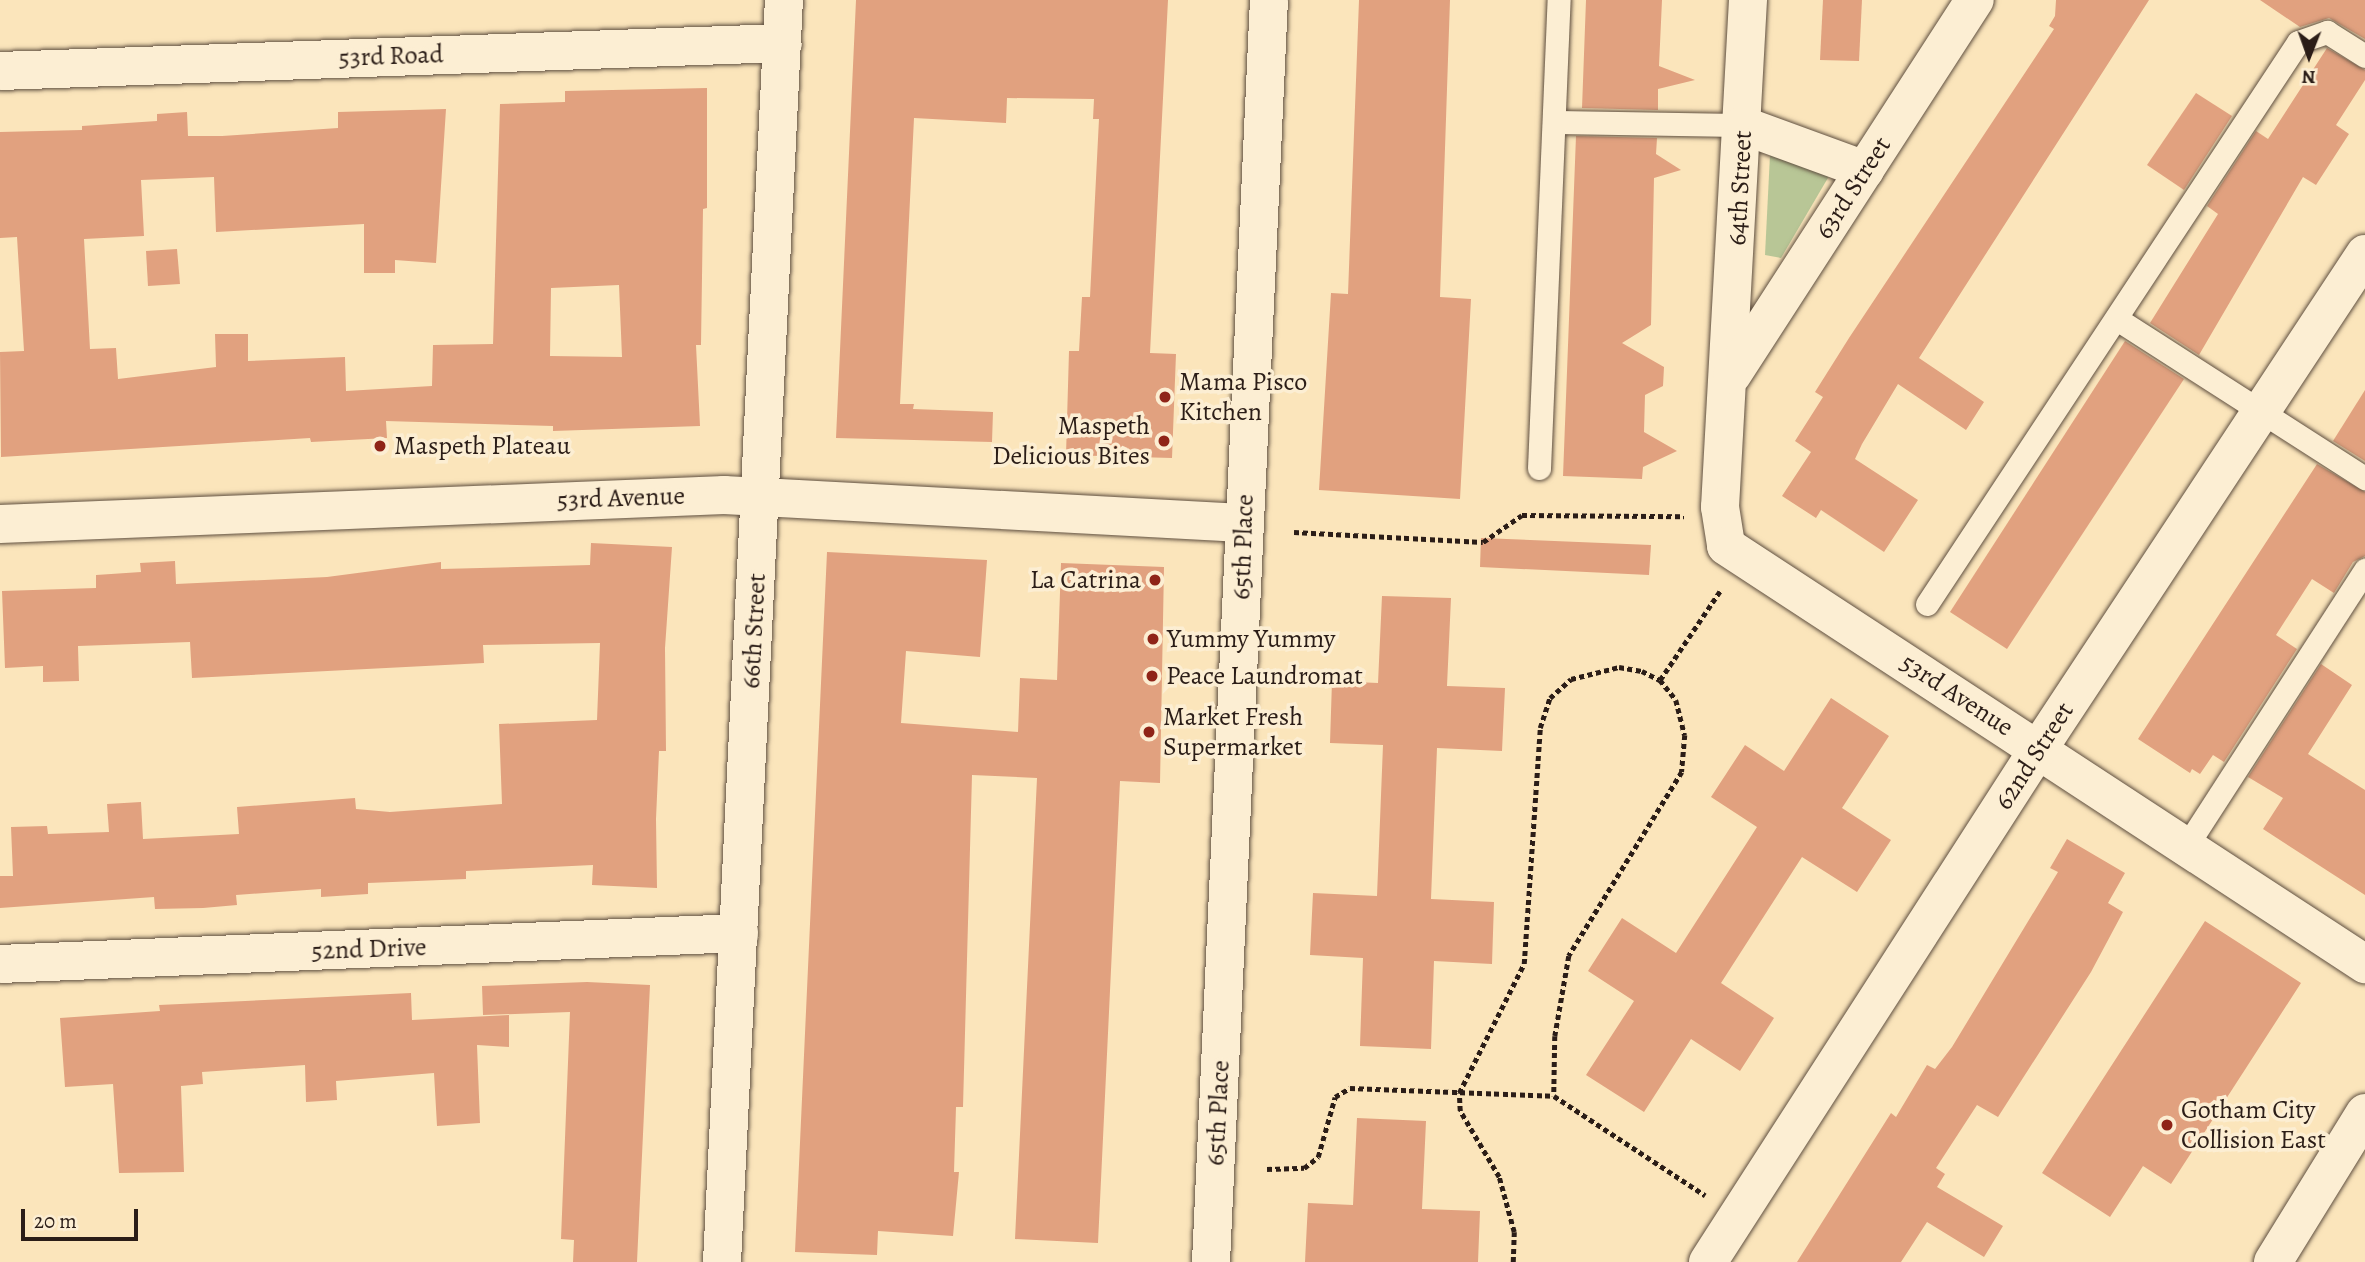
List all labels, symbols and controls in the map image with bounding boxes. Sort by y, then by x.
north arrow [2274,21,2344,91]
street label: 53rd Road [338,39,444,73]
text: N [2301,64,2316,90]
street label: 64th Street [1721,130,1759,246]
street label: 63rd Street [1808,131,1898,245]
place label: Mama Pisco Kitchen [1179,366,1307,428]
marker: Mama Pisco Kitchen [1157,389,1173,405]
place label: Maspeth Delicious Bites [992,410,1150,472]
place label: Maspeth Plateau [394,430,571,462]
marker: Maspeth Delicious Bites [1156,433,1172,449]
marker: Maspeth Plateau [372,438,388,454]
street label: 53rd Avenue [556,480,686,516]
street label: 65th Place [1226,494,1260,600]
place label: La Catrina [1030,564,1141,596]
street label: 66th Street [735,572,773,690]
marker: La Catrina [1147,572,1163,588]
place label: Yummy Yummy [1167,623,1335,655]
marker: Yummy Yummy [1145,631,1161,647]
street label: 53rd Avenue [1895,647,2019,743]
place label: Peace Laundromat [1166,660,1363,692]
marker: Peace Laundromat [1144,668,1160,684]
street label: 62nd Street [1988,696,2080,816]
place label: Market Fresh Supermarket [1163,701,1303,762]
marker: Market Fresh Supermarket [1141,724,1157,740]
street label: 52nd Drive [311,931,427,967]
street label: 65th Place [1200,1059,1236,1167]
place label: Gotham City Collision East [2181,1094,2326,1156]
marker: Gotham City Collision East [2159,1117,2175,1133]
scale bar [24,1196,142,1240]
text: 20 m [34,1207,77,1235]

